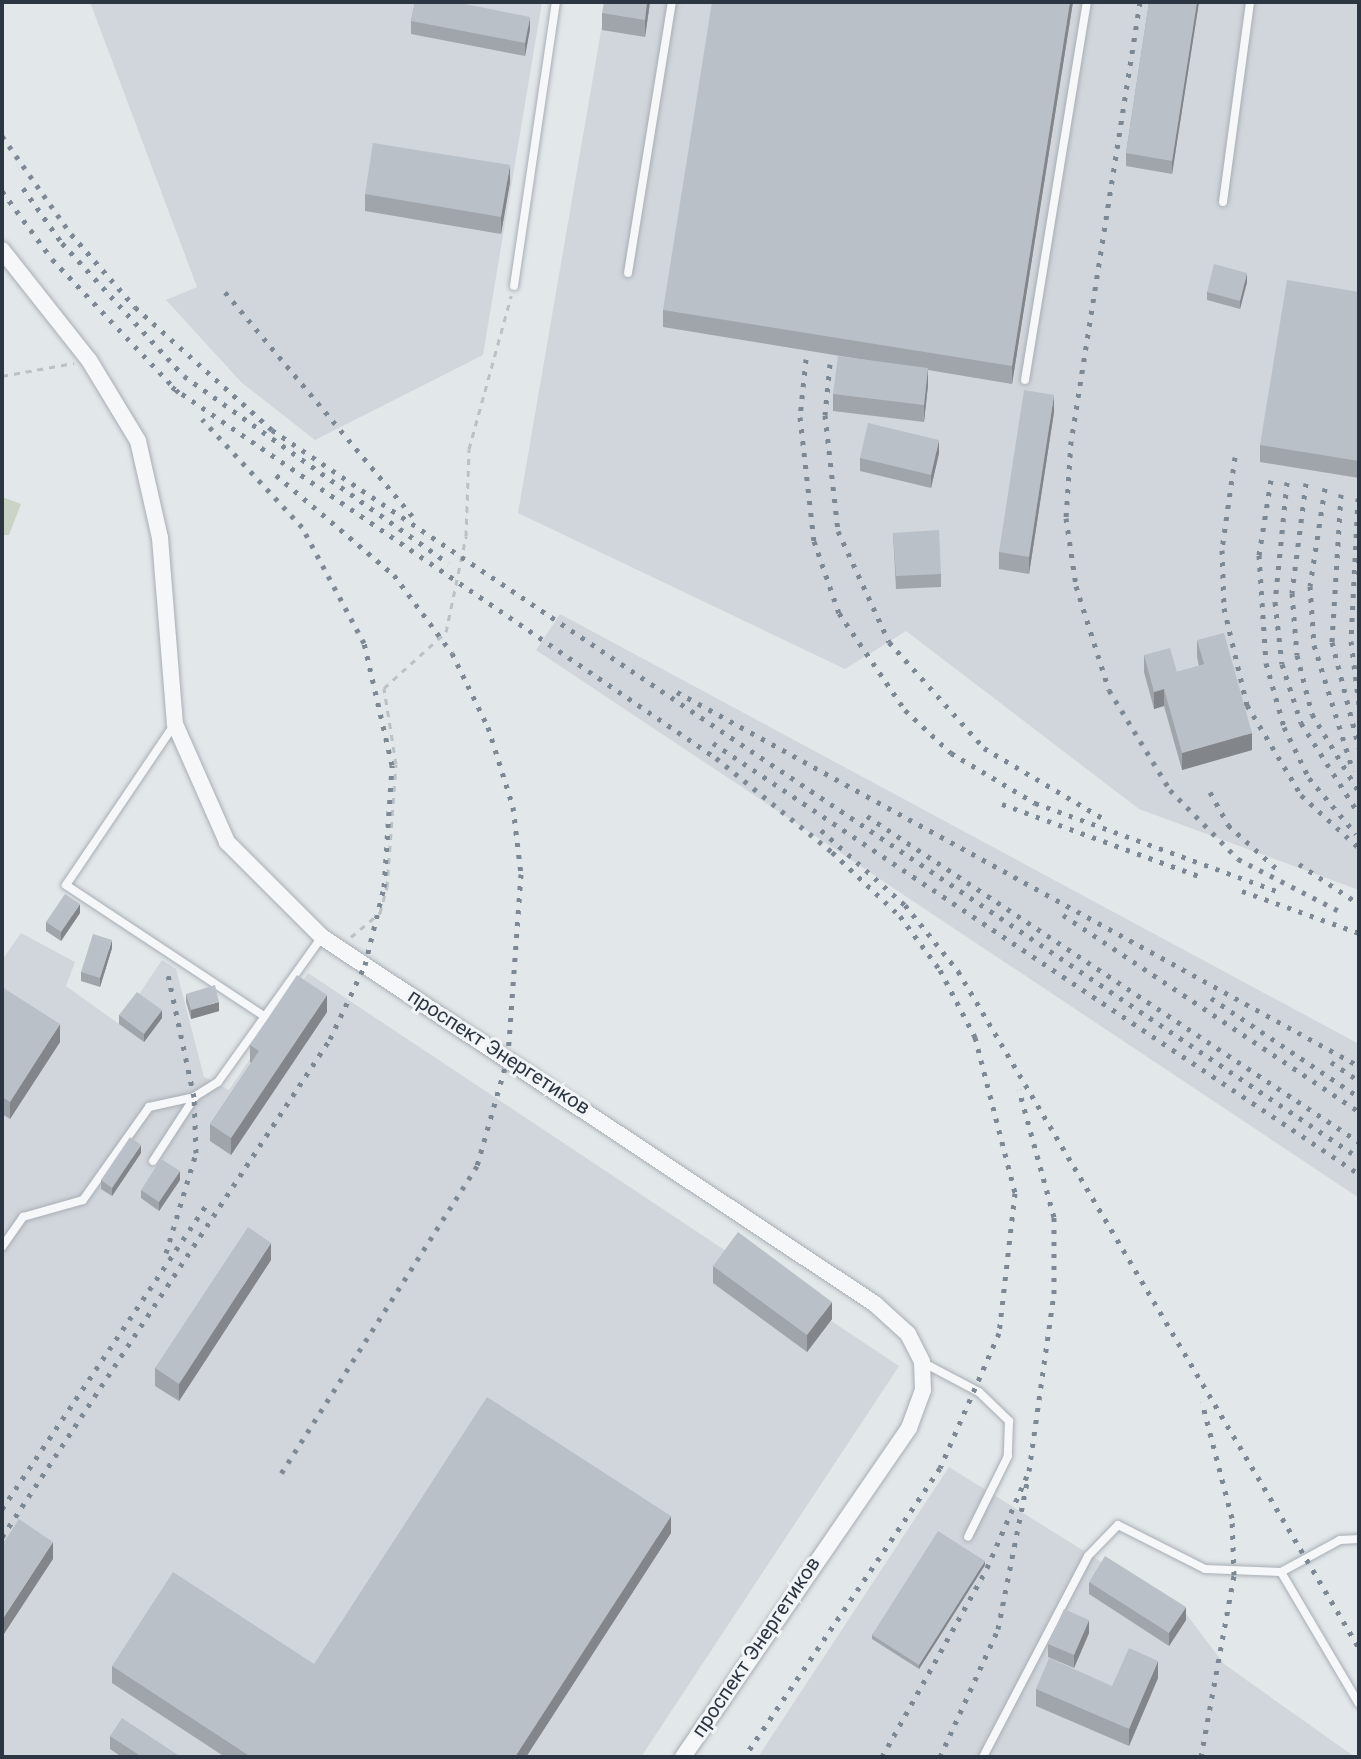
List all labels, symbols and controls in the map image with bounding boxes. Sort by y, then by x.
street label: проспект Энергетиков [403,984,595,1120]
street label: проспект Энергетиков [687,1552,825,1742]

